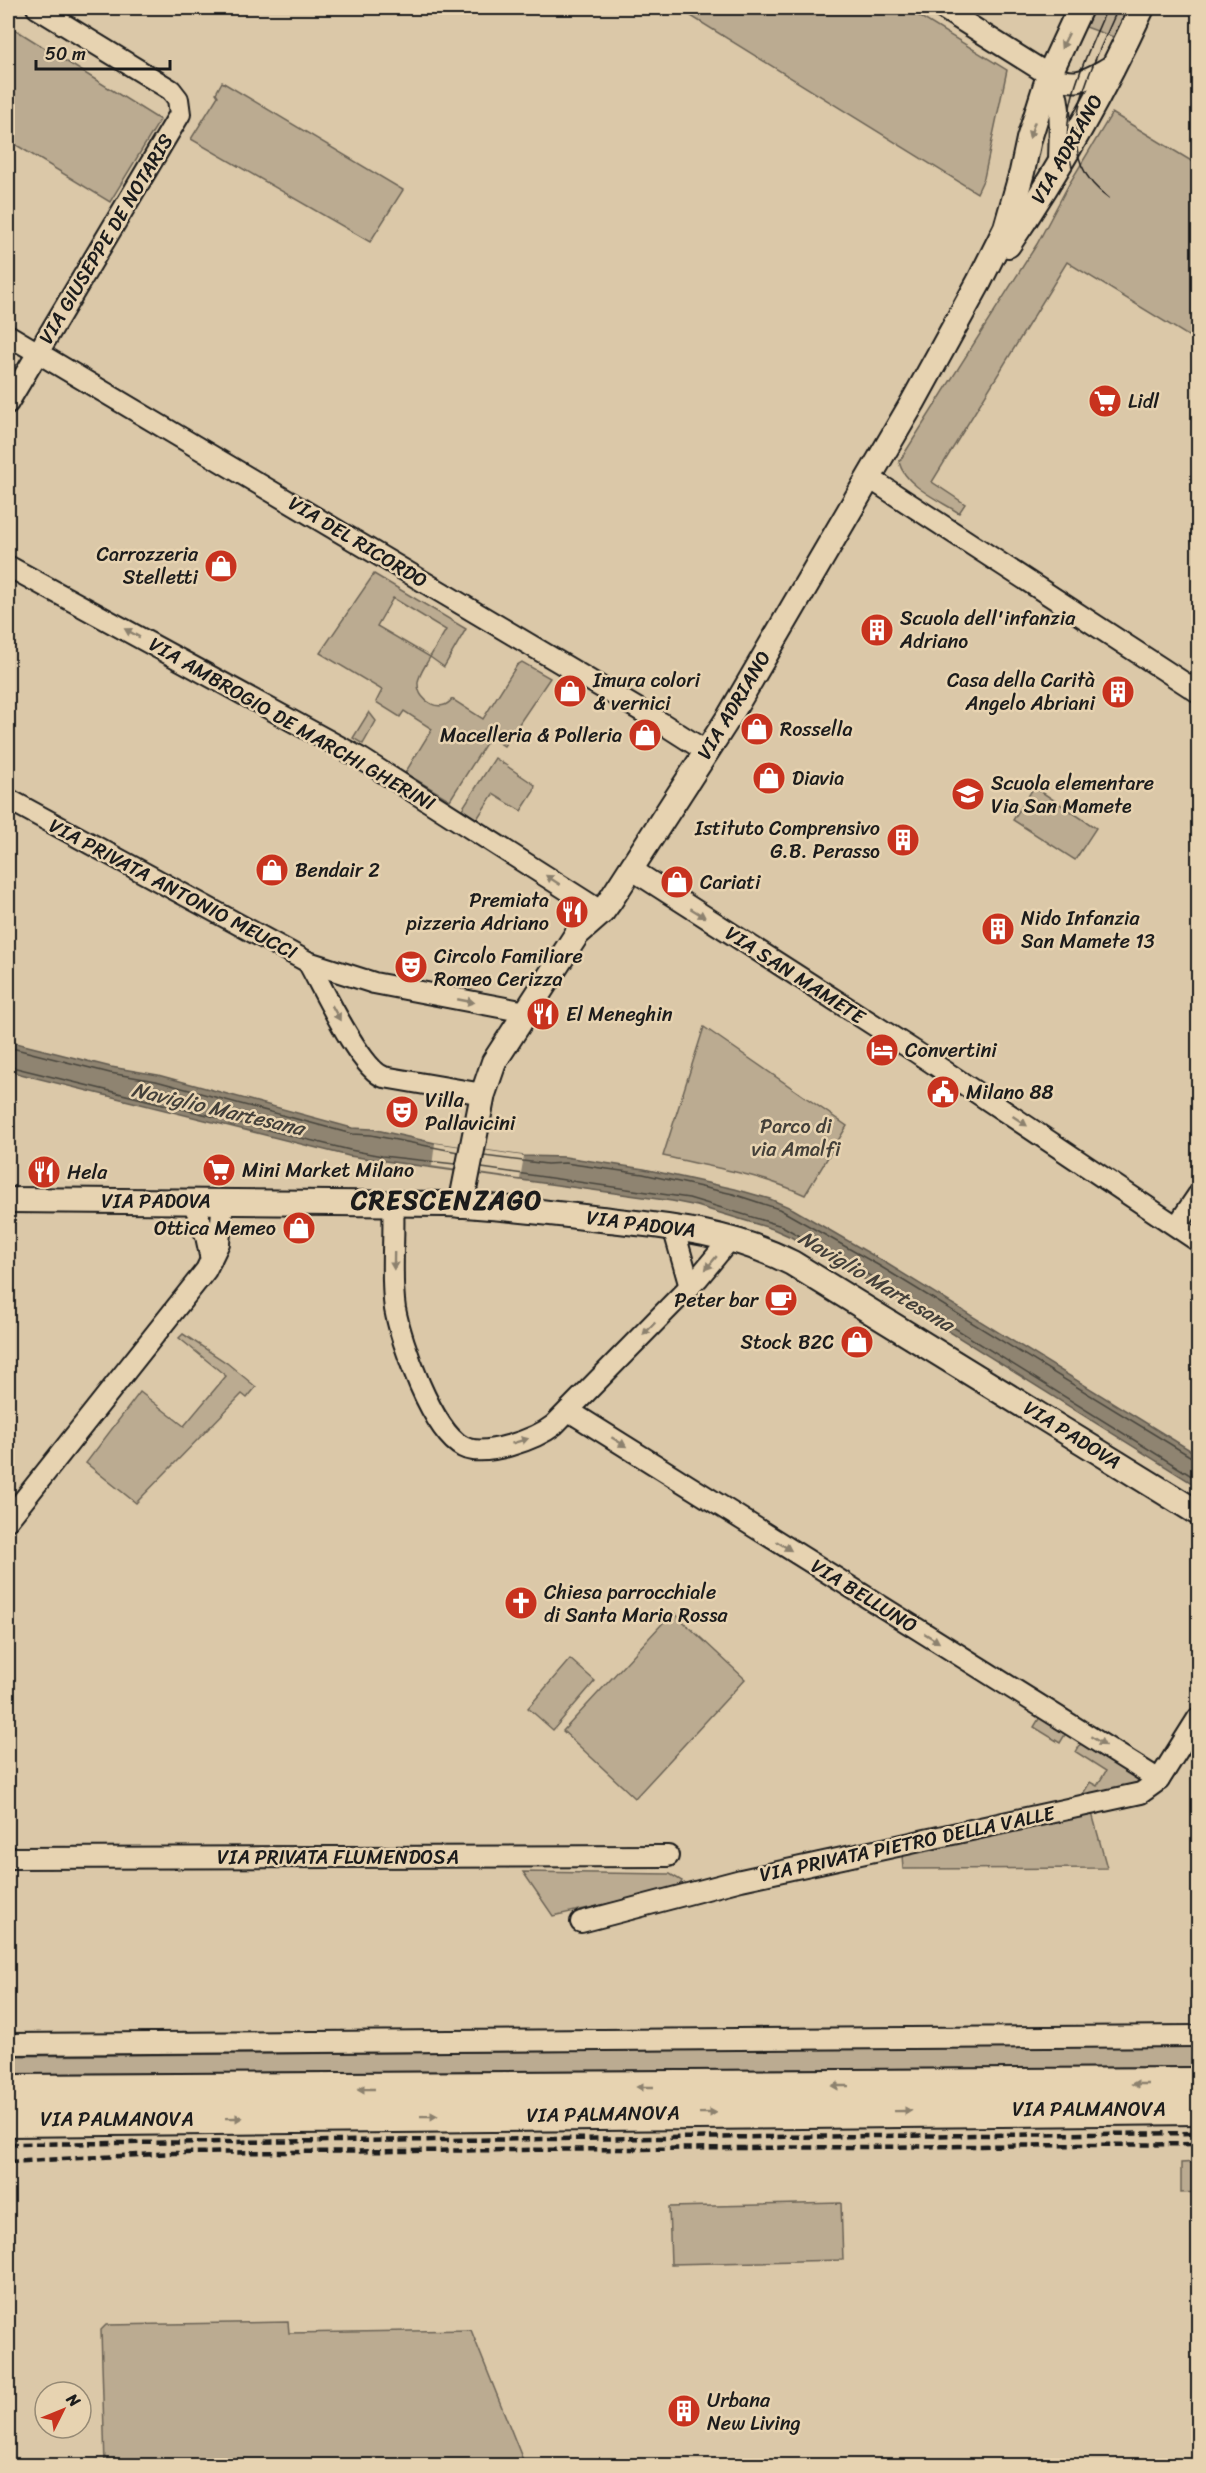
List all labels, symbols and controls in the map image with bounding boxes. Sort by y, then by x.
scale bar [36,33,170,71]
one-way arrow [1061,33,1070,50]
text: 50 m [45,38,86,70]
street label: VIA ADRIANO [1021,87,1113,211]
one-way arrow [1026,121,1036,139]
street label: VIA GIUSEPPE DE NOTARIS [29,127,183,351]
supermarket icon: Lidl [1087,383,1123,419]
place label: Lidl [1128,384,1160,419]
street label: VIA DEL RICORDO [281,486,435,598]
place label: Carrozzeria Stelletti [97,537,199,595]
shop icon: Carrozzeria Stelletti [203,548,239,584]
place label: Scuola dell'infanzia Adriano [899,601,1076,659]
building icon: Scuola dell'infanzia Adriano [859,612,895,648]
street label: VIA AMBROGIO DE MARCHI GHERINI [142,627,442,821]
one-way arrow [123,628,140,638]
street label: VIA ADRIANO [687,643,781,767]
place label: Imura colori & vernici [592,663,701,721]
place label: Casa della Carità Angelo Abriani [947,663,1096,721]
shop icon: Imura colori & vernici [552,673,588,709]
building icon: Casa della Carità Angelo Abriani [1100,674,1136,710]
shop icon: Rossella [739,711,775,747]
place label: Rossella [780,712,852,747]
shop icon: Macelleria & Polleria [627,717,663,753]
place label: Macelleria & Polleria [440,718,622,753]
shop icon: Diavia [751,760,787,796]
place label: Diavia [792,761,844,796]
place label: Scuola elementare Via San Mamete [991,766,1154,824]
school or university icon: Scuola elementare Via San Mamete [950,776,986,812]
street label: VIA PRIVATA ANTONIO MEUCCI [42,808,304,970]
place label: Istituto Comprensivo G.B. Perasso [694,811,880,869]
building icon: Istituto Comprensivo G.B. Perasso [885,822,921,858]
shop icon: Bendair 2 [254,852,290,888]
place label: Bendair 2 [295,853,380,888]
shop icon: Cariati [659,864,695,900]
place label: Cariati [700,865,762,900]
one-way arrow [545,875,561,886]
place label: Premiata pizzeria Adriano [405,883,549,941]
restaurant icon: Premiata pizzeria Adriano [554,894,590,930]
place label: Nido Infanzia San Mamete 13 [1021,901,1155,959]
one-way arrow [690,907,706,918]
building icon: Nido Infanzia San Mamete 13 [980,911,1016,947]
street label: VIA SAN MAMETE [718,916,874,1035]
place label: Circolo Familiare Romeo Cerizza [434,939,583,997]
theatre icon: Circolo Familiare Romeo Cerizza [393,949,429,985]
restaurant icon: El Meneghin [525,996,561,1032]
one-way arrow [457,997,476,1006]
place label: El Meneghin [566,997,673,1032]
one-way arrow [331,1004,341,1021]
hotel icon: Convertini [864,1032,900,1068]
place label: Convertini [905,1033,998,1068]
water label: Naviglio Martesana [128,1071,310,1148]
public building icon: Milano 88 [925,1074,961,1110]
place label: Milano 88 [966,1075,1054,1110]
place label: Villa Pallavicini [425,1083,517,1141]
theatre icon: Villa Pallavicini [384,1094,420,1130]
park label: Parco di via Amalfi [751,1109,842,1167]
one-way arrow [1012,1115,1028,1127]
supermarket icon: Mini Market Milano [201,1152,237,1188]
place label: Mini Market Milano [242,1153,414,1188]
restaurant icon: Hela [26,1154,62,1190]
place label: Hela [67,1155,108,1190]
district label: CRESCENZAGO [350,1177,543,1223]
street label: VIA PADOVA [101,1184,211,1219]
street label: VIA PADOVA [585,1200,697,1248]
shop icon: Ottica Memeo [281,1210,317,1246]
place label: Ottica Memeo [154,1211,276,1246]
water label: Naviglio Martesana [791,1219,963,1344]
one-way arrow [389,1252,399,1271]
one-way arrow [705,1255,718,1271]
cafe icon: Peter bar [763,1282,799,1318]
place label: Peter bar [674,1283,760,1318]
one-way arrow [643,1321,656,1336]
shop icon: Stock B2C [839,1324,875,1360]
place label: Stock B2C [740,1325,834,1360]
street label: VIA PADOVA [1016,1391,1128,1479]
one-way arrow [511,1436,529,1445]
one-way arrow [611,1437,627,1448]
one-way arrow [776,1540,792,1551]
street label: VIA BELLUNO [804,1549,924,1643]
place label: Chiesa parrocchiale di Santa Maria Rossa [544,1575,729,1633]
church icon: Chiesa parrocchiale di Santa Maria Rossa [503,1585,539,1621]
one-way arrow [924,1633,940,1644]
one-way arrow [1090,1736,1106,1747]
street label: VIA PRIVATA PIETRO DELLA VALLE [756,1795,1060,1892]
street label: VIA PRIVATA FLUMENDOSA [217,1840,459,1875]
one-way arrow [1131,2079,1150,2089]
one-way arrow [831,2081,850,2091]
one-way arrow [636,2083,655,2092]
one-way arrow [357,2084,376,2094]
street label: VIA PALMANOVA [1012,2092,1166,2127]
street label: VIA PALMANOVA [526,2095,680,2133]
street label: VIA PALMANOVA [40,2102,194,2137]
one-way arrow [893,2106,912,2115]
one-way arrow [698,2108,717,2118]
one-way arrow [419,2111,438,2121]
one-way arrow [224,2114,243,2123]
north arrow [33,2380,93,2440]
place label: Urbana New Living [707,2383,801,2441]
text: N [59,2385,89,2415]
building icon: Urbana New Living [666,2393,702,2429]

